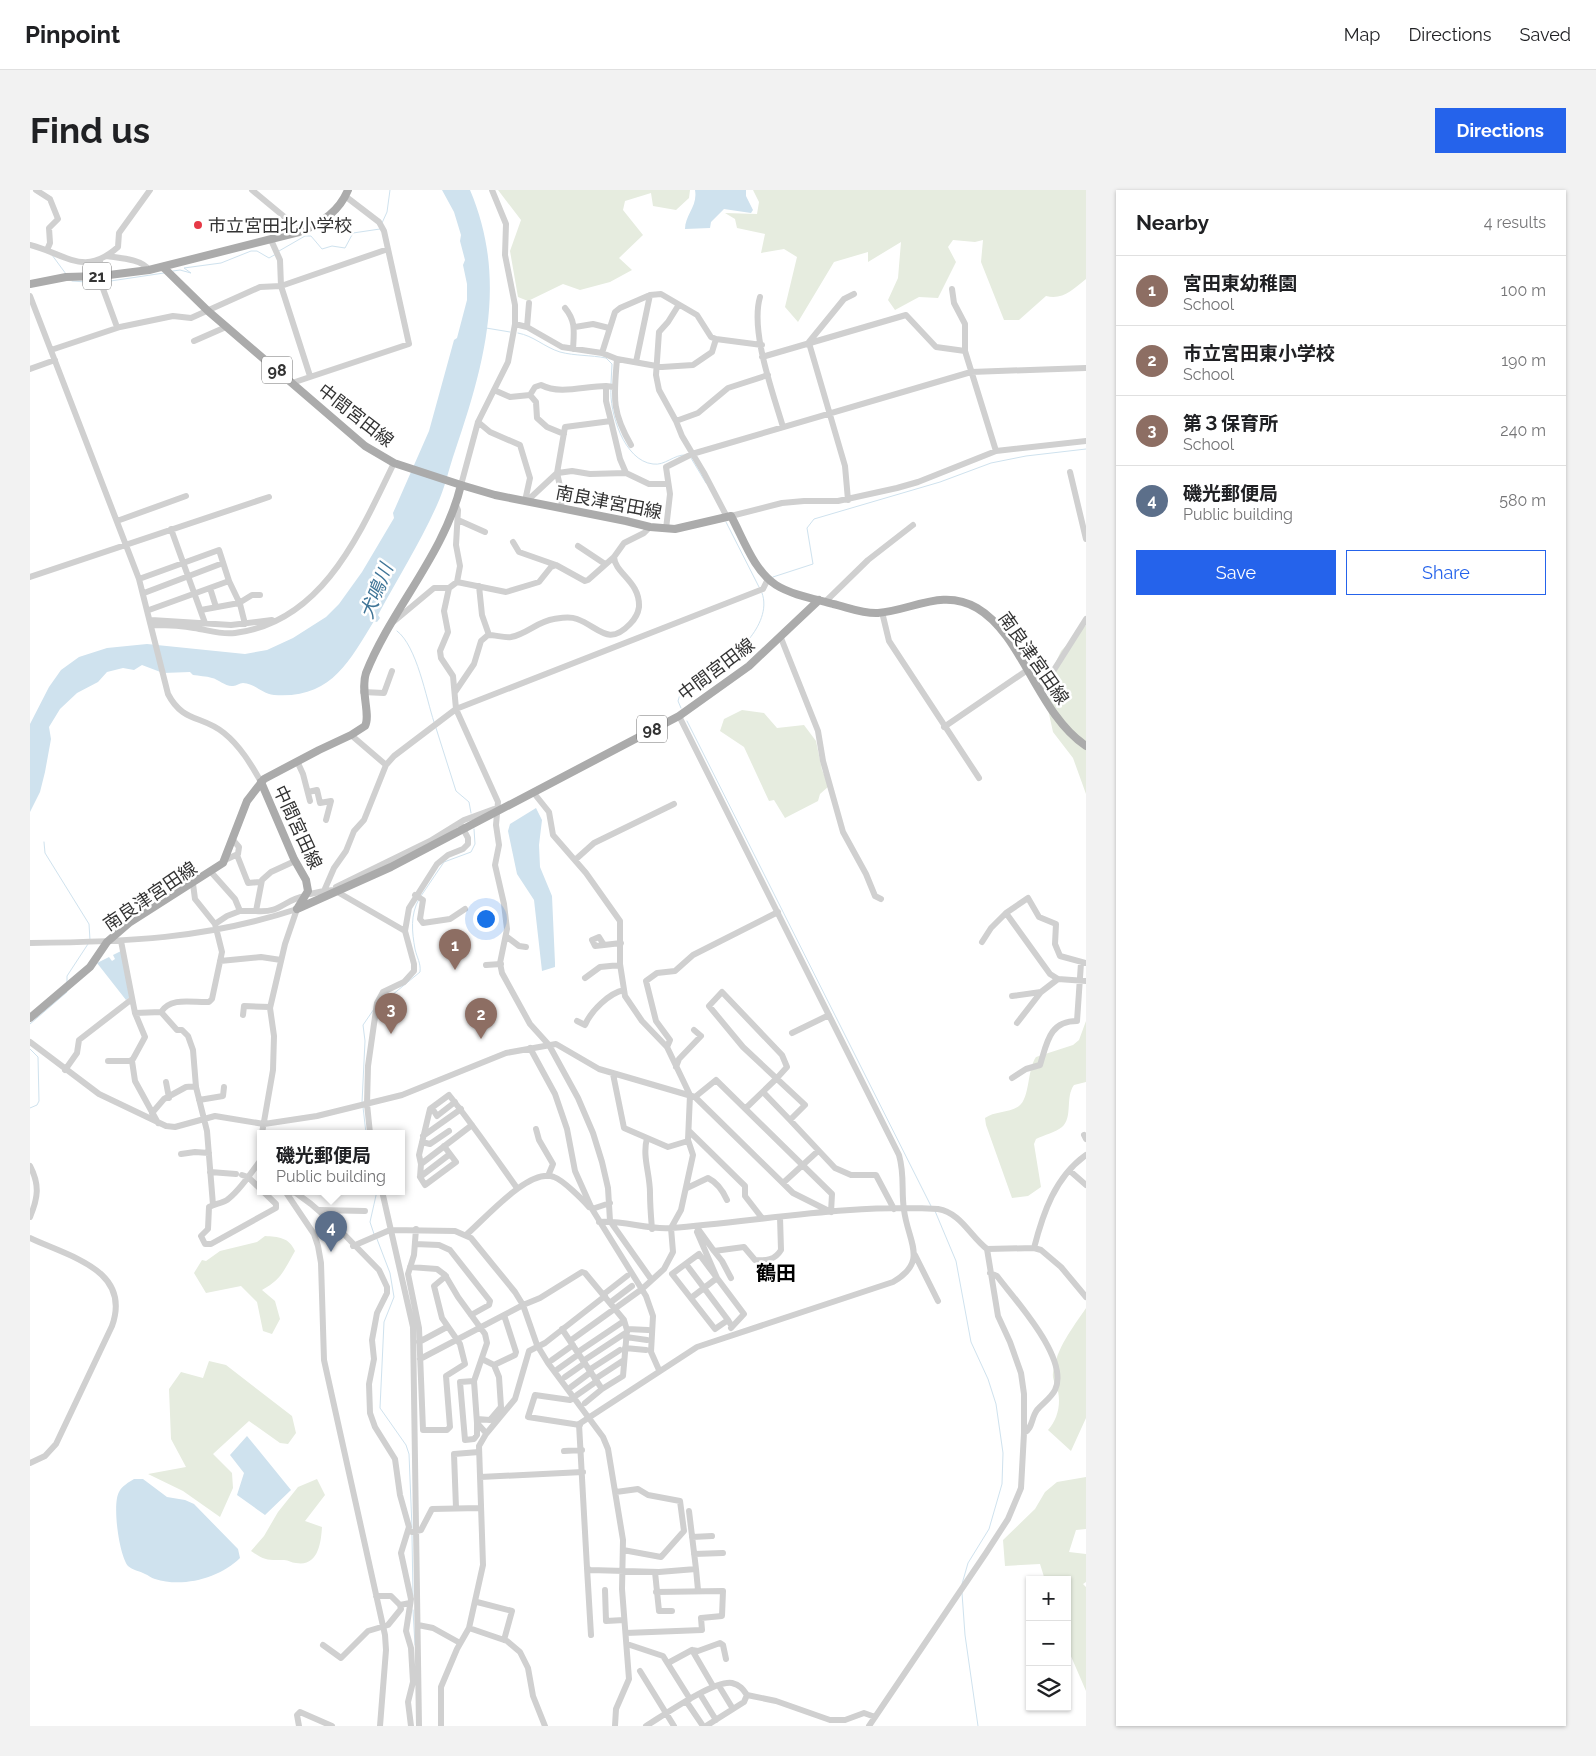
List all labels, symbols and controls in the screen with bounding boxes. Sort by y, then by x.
text: Pinpoint [25,20,120,49]
text: Map [1344,24,1380,45]
text: Directions [1408,24,1492,45]
text: Saved [1520,24,1571,45]
button: Directions [1435,108,1566,153]
text: Find us [30,110,150,151]
text: Nearby [1136,210,1209,235]
text: 4 results [1484,213,1546,232]
place label: 市立宮田北小学校 [208,215,352,236]
marker: 市立宮田北小学校 [192,219,204,231]
road number: 21 [83,262,111,290]
text: 宮田東幼稚園 [1183,272,1297,294]
text: 1 [1148,281,1156,300]
text: 100 m [1501,281,1546,300]
text: School [1183,295,1234,314]
text: 市立宮田東小学校 [1183,342,1335,364]
text: 2 [1147,351,1157,370]
text: 190 m [1501,351,1546,370]
road number: 98 [262,356,292,384]
text: School [1183,365,1234,384]
street label: 中間宮田線 [314,379,398,451]
text: 第３保育所 [1183,412,1278,434]
text: 3 [1148,421,1156,440]
text: 240 m [1500,421,1546,440]
text: School [1183,435,1234,454]
street label: 南良津宮田線 [554,481,664,523]
text: 磯光郵便局 [1183,482,1278,504]
text: 4 [1147,491,1157,510]
text: 580 m [1499,491,1546,510]
text: Public building [1183,505,1293,524]
button: Save [1136,550,1336,595]
button: Share [1346,550,1546,595]
water label: 犬鳴川 [355,559,398,622]
street label: 南良津宮田線 [994,608,1074,708]
street label: 中間宮田線 [674,634,758,704]
road number: 98 [637,716,667,742]
street label: 中間宮田線 [269,782,327,872]
street label: 南良津宮田線 [99,857,201,935]
your location [473,906,499,932]
pin: 1 [439,929,471,970]
pin: 3 [375,993,407,1034]
pin: 2 [465,998,497,1039]
popup [257,1130,405,1195]
text: 磯光郵便局 [276,1144,371,1166]
text: Public building [276,1167,386,1186]
pin: 4 [315,1211,347,1252]
district label: 鶴田 [756,1261,796,1285]
map controls [1026,1576,1071,1711]
button: + [1026,1576,1071,1621]
button: − [1026,1621,1071,1666]
button: layers [1026,1666,1071,1711]

